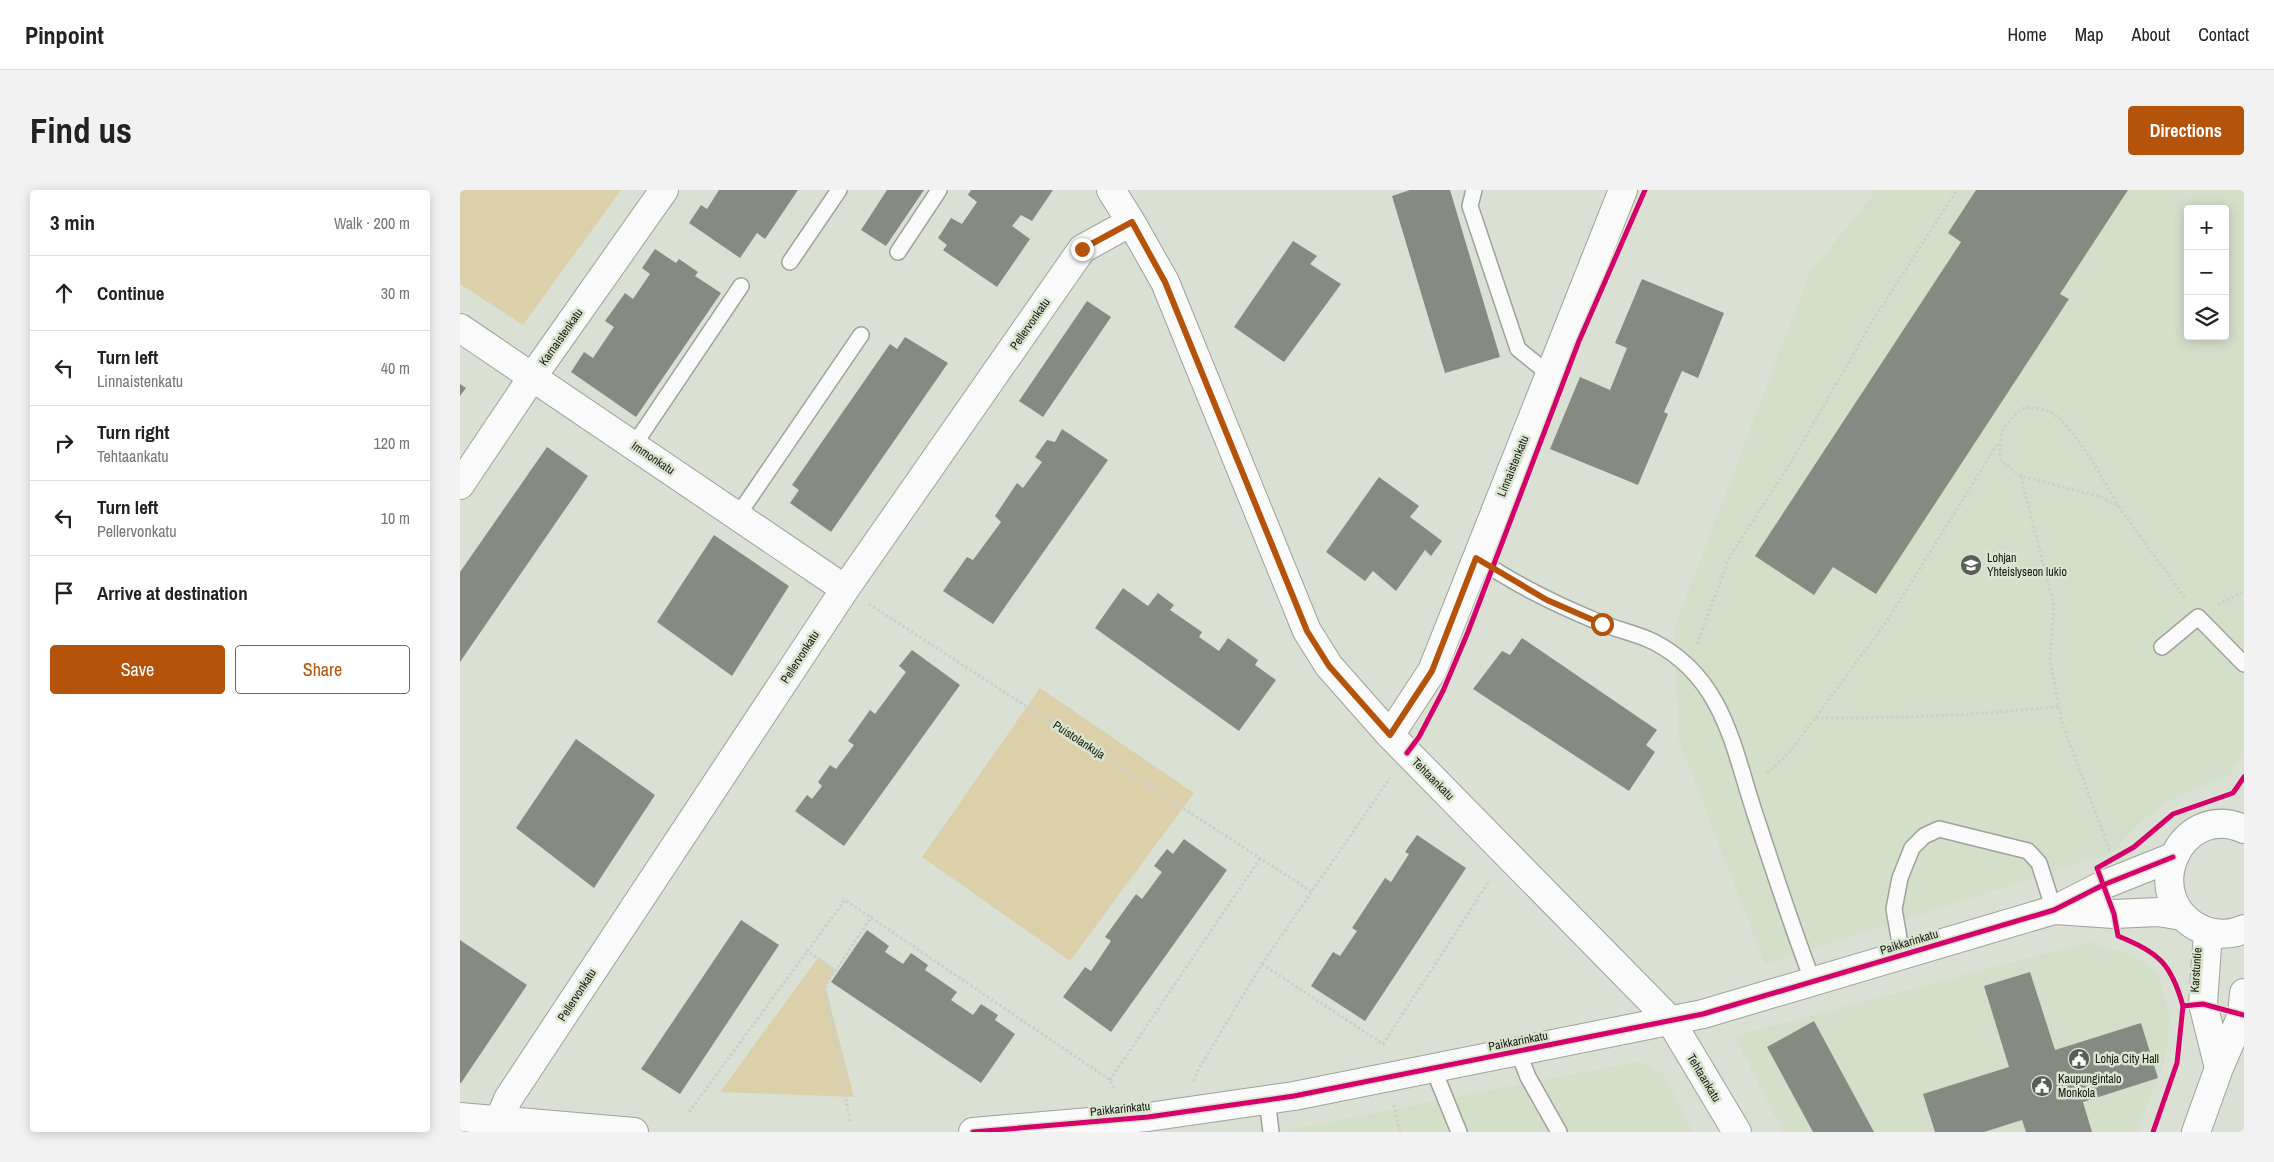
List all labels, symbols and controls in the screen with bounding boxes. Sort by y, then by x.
text: Pinpoint [25,19,104,51]
text: Home [2007,22,2047,47]
text: Map [2075,22,2104,47]
text: About [2132,22,2170,47]
text: Contact [2198,22,2249,47]
button: Directions [2128,106,2244,155]
text: Find us [30,107,132,154]
map controls [2184,205,2229,340]
button: + [2184,205,2229,250]
text: 3 min [50,208,95,237]
text: Walk · 200 m [334,212,410,234]
route end [1071,238,1094,261]
button: − [2184,250,2229,295]
icon: ahead [50,279,78,307]
text: Continue [97,280,165,306]
text: 30 m [381,282,410,304]
street label: Pellervonkatu [1006,295,1054,353]
button: layers [2184,295,2229,340]
street label: Karnaistenkatu [535,305,587,369]
text: Turn left [97,344,158,370]
icon: left [50,354,78,382]
text: 40 m [381,357,410,379]
text: Linnaistenkatu [97,370,183,392]
text: Turn right [97,419,169,445]
icon: right [50,429,78,457]
text: 120 m [374,432,410,454]
street label: Linnaistenkatu [1493,433,1533,499]
street label: Immonkatu [628,438,678,478]
text: Tehtaankatu [97,445,169,467]
text: Turn left [97,494,158,520]
icon: left [50,504,78,532]
text: 10 m [381,507,410,529]
text: Pellervonkatu [97,520,177,542]
place label: Lohjan Yhteislyseon lukio [1987,550,2067,580]
school or university icon: Lohjan Yhteislyseon lukio [1959,553,1983,577]
icon: arrive [50,579,78,607]
text: Arrive at destination [97,580,248,606]
route start [1591,613,1614,636]
street label: Pellervonkatu [777,628,823,686]
button: Save [50,645,225,694]
button: Share [235,645,410,694]
street label: Puistolankuja [1050,717,1109,763]
street label: Tehtaankatu [1408,754,1458,804]
street label: Paikkarinkatu [1878,926,1940,958]
street label: Karstuntie [2186,947,2206,993]
street label: Pellervonkatu [554,966,600,1024]
street label: Paikkarinkatu [1487,1027,1549,1055]
public building icon: Lohja City Hall [2067,1047,2091,1071]
street label: Tehtaankatu [1683,1051,1725,1105]
place label: Lohja City Hall [2095,1051,2159,1067]
place label: Kaupungintalo Monkola [2058,1071,2121,1101]
public building icon: Kaupungintalo Monkola [2030,1074,2054,1098]
street label: Paikkarinkatu [1089,1098,1151,1120]

